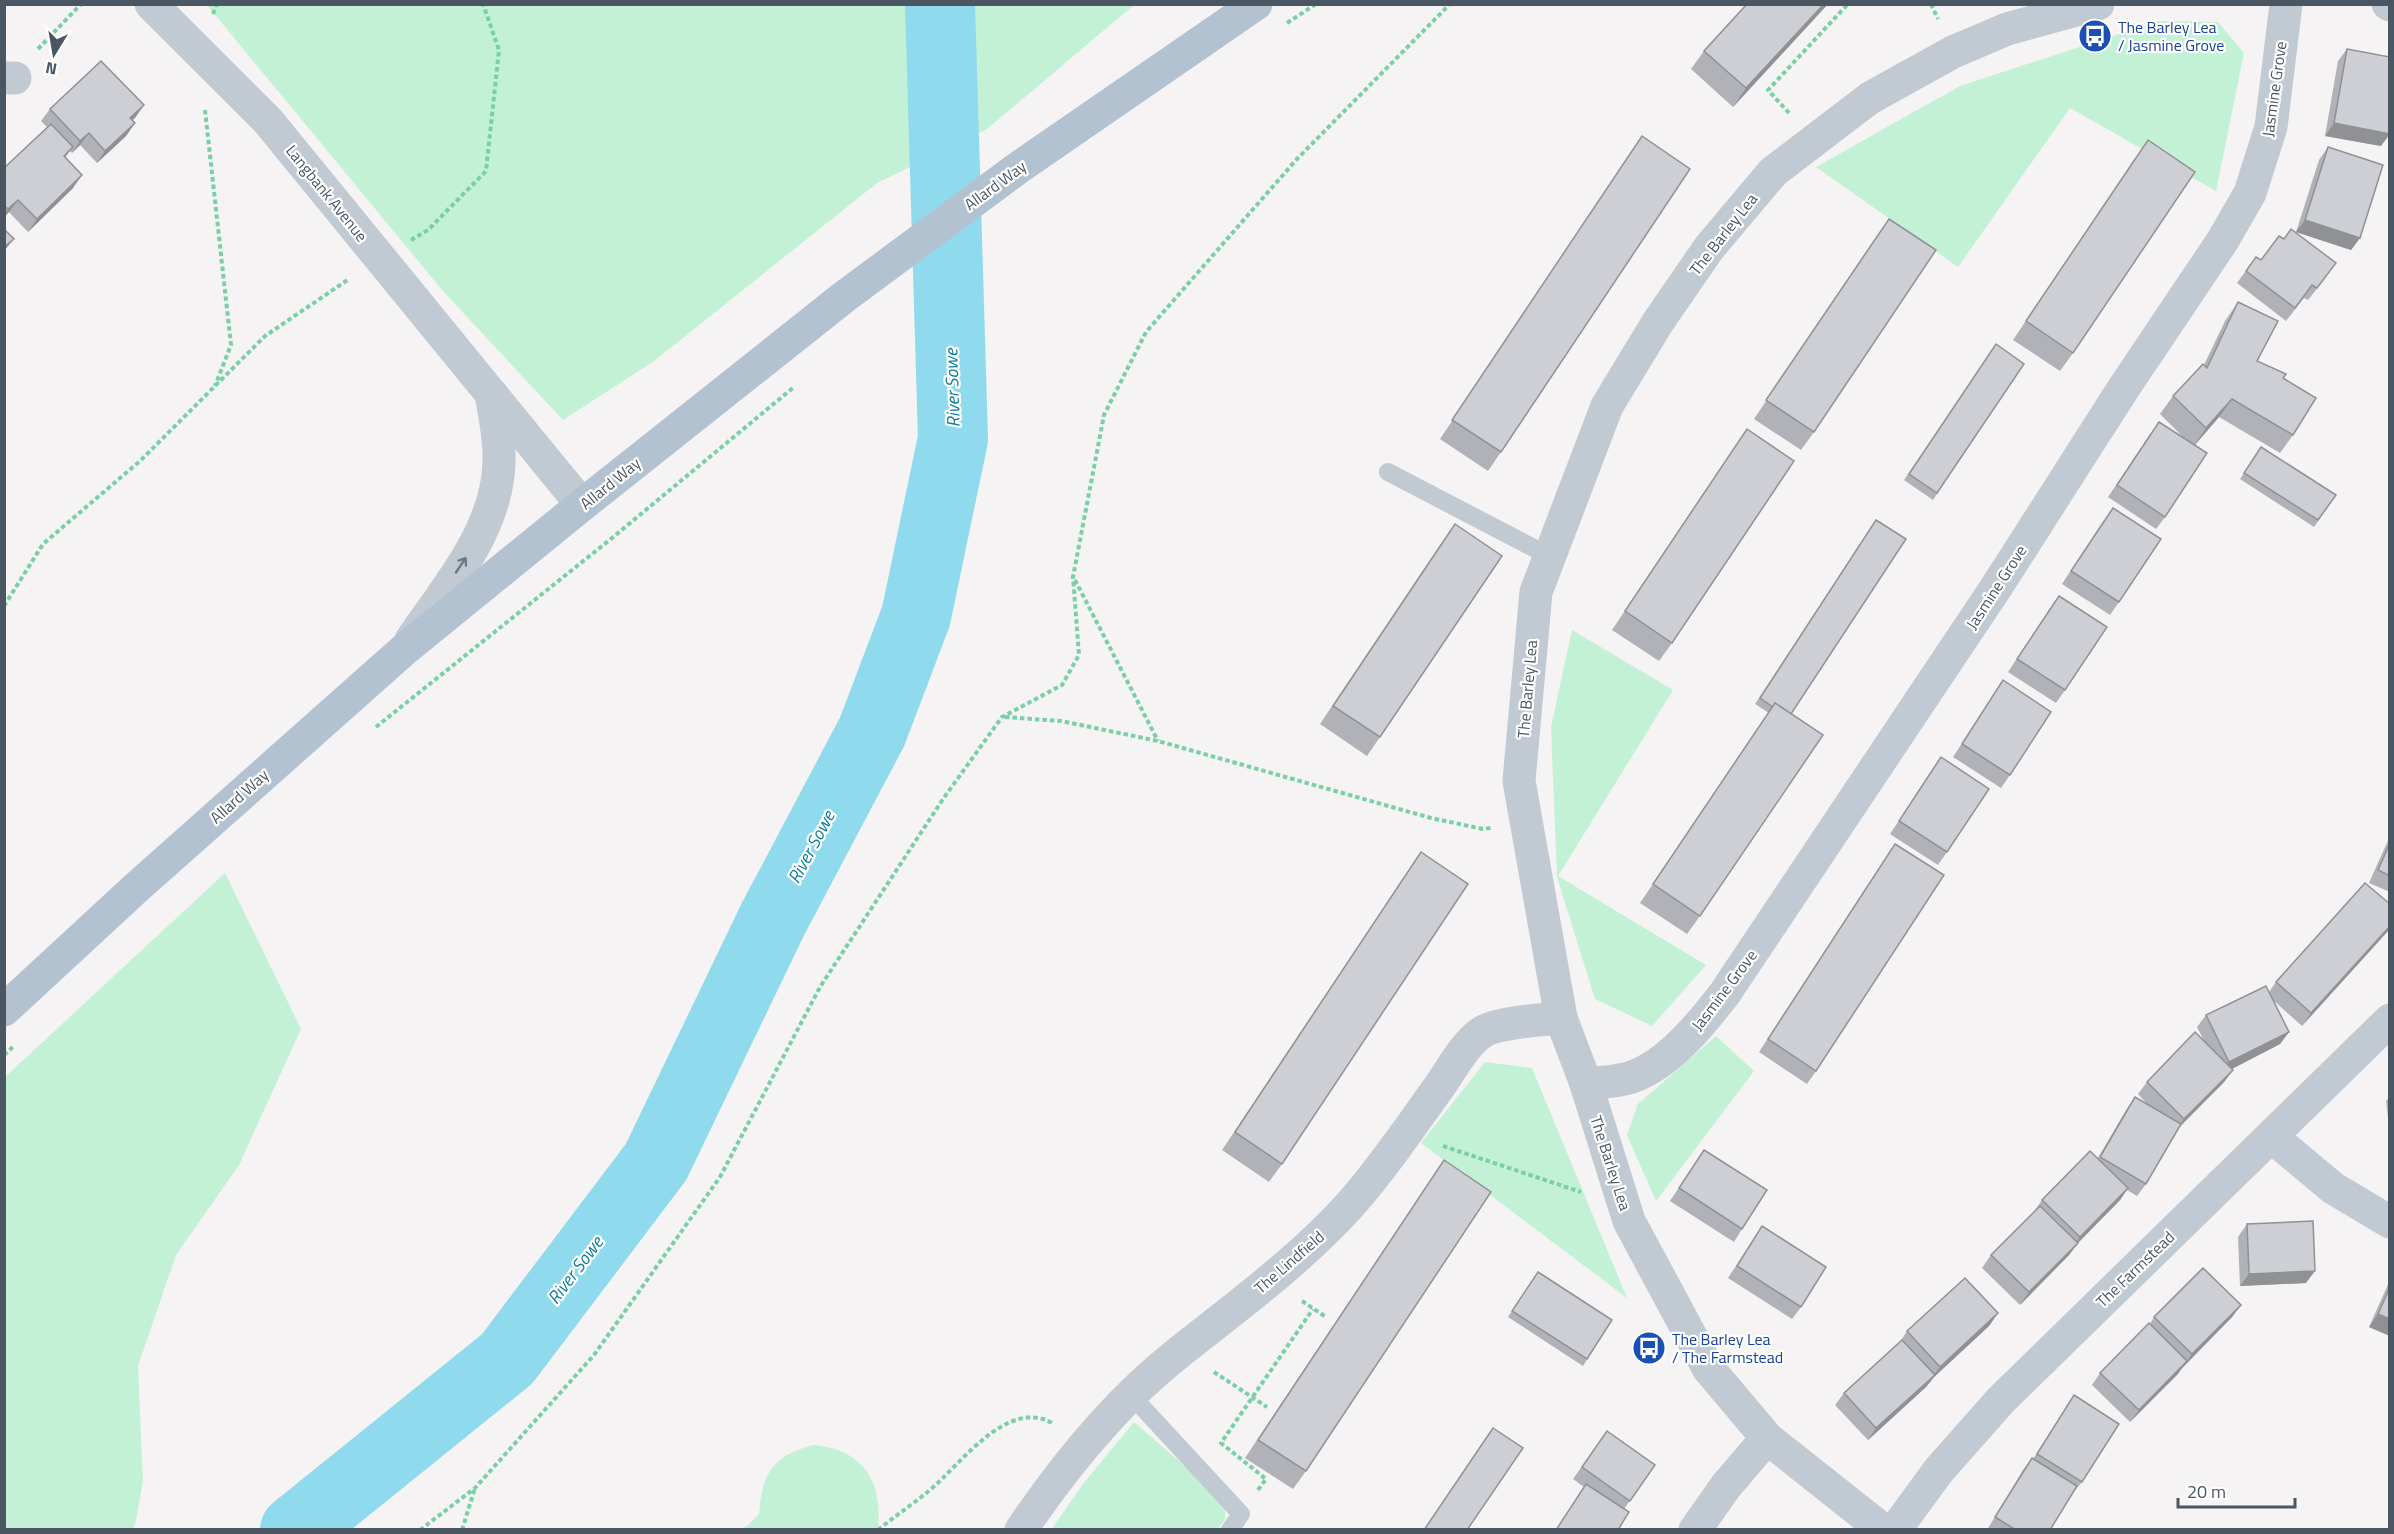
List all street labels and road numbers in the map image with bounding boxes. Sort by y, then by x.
street label: Jasmine Grove [2255,40,2293,138]
street label: Langbank Avenue [280,139,374,247]
street label: Allard Way [959,154,1031,216]
street label: The Barley Lea [1683,188,1763,280]
street label: Allard Way [575,451,646,515]
street label: Jasmine Grove [1960,540,2032,634]
street label: The Barley Lea [1511,639,1543,739]
street label: Allard Way [204,763,274,829]
street label: Jasmine Grove [1685,944,1763,1036]
street label: The Barley Lea [1584,1112,1638,1214]
street label: The Lindfield [1249,1225,1329,1299]
street label: The Farmstead [2090,1225,2180,1313]

